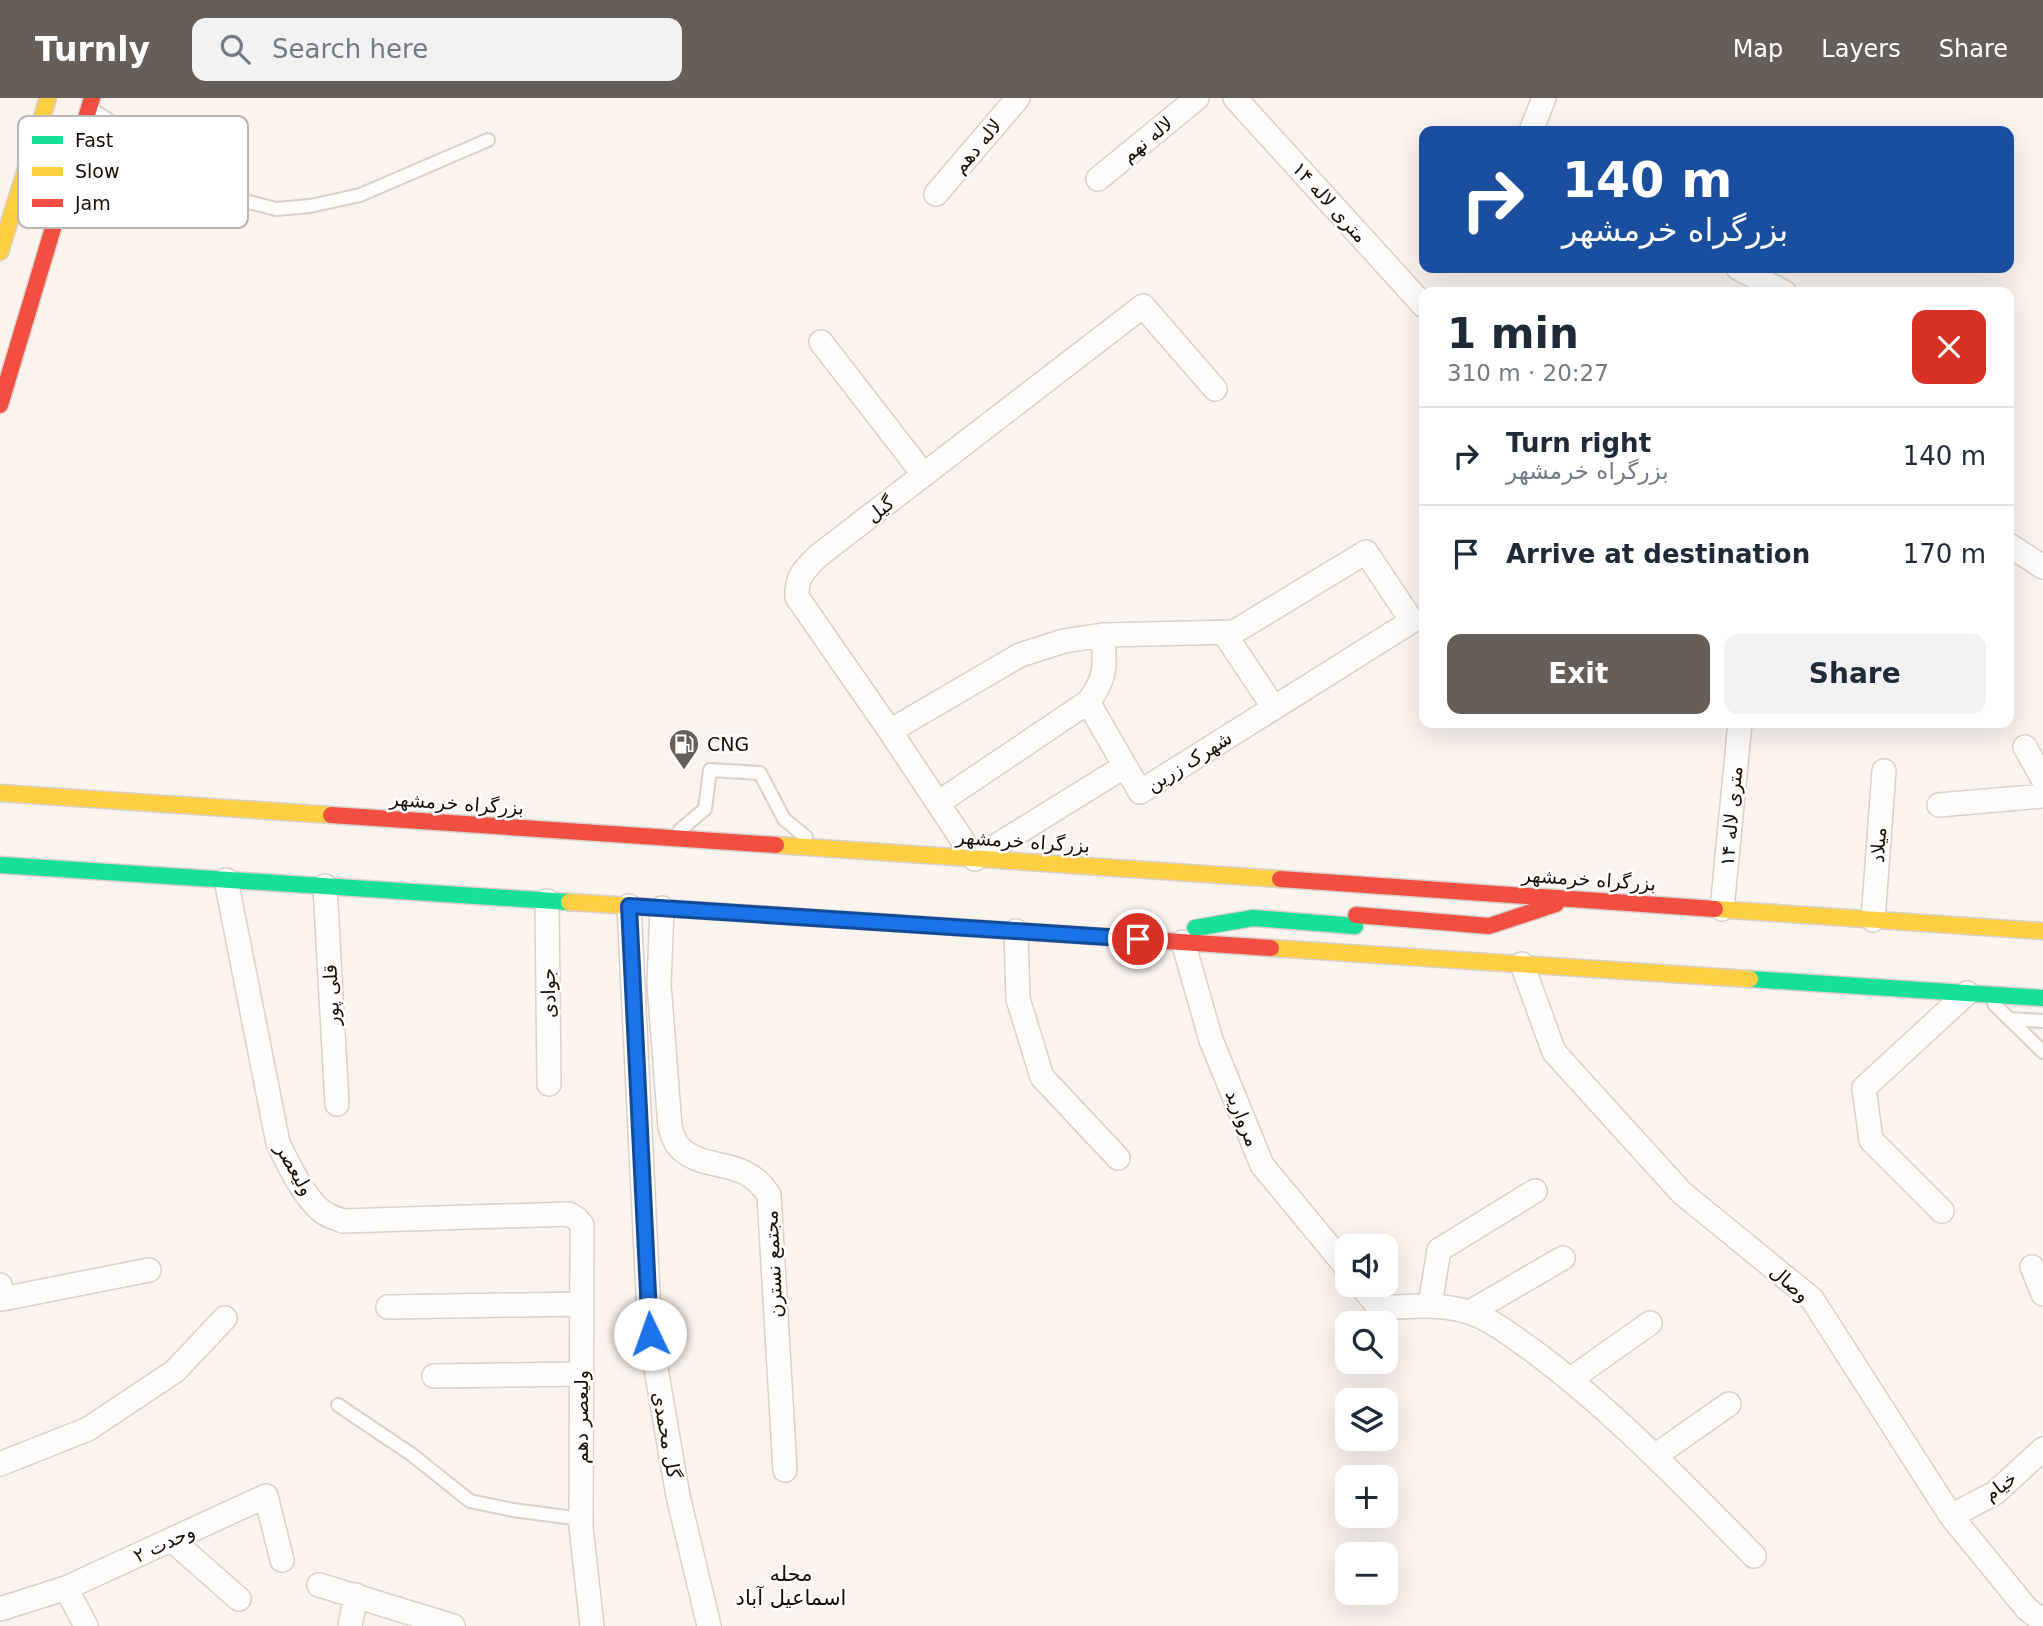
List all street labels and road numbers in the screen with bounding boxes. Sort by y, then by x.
street label: لاله نهم [1117,112,1178,167]
street label: لاله دهم [948,114,1007,178]
street label: ۱۴ متری لاله [1287,157,1372,247]
street label: گیل [862,491,899,527]
street label: شهرک زرین [1142,726,1236,797]
street label: ۱۴ متری لاله [1716,765,1747,867]
street label: بزرگراه خرمشهر [388,787,525,820]
street label: بزرگراه خرمشهر [954,825,1091,858]
street label: میلاد [1866,826,1890,864]
street label: بزرگراه خرمشهر [1520,863,1657,896]
street label: قلی پور [318,964,345,1027]
street label: جوادی [537,968,560,1018]
street label: مروارید [1221,1086,1264,1150]
street label: ولیعصر [270,1138,319,1200]
street label: مجتمع نسترن [759,1210,788,1318]
street label: وصال [1765,1260,1814,1307]
street label: ولیعصر دهم [570,1370,593,1464]
street label: گل محمدی [649,1390,686,1481]
street label: خیام [1979,1467,2021,1506]
street label: وحدت ۲ [130,1519,199,1568]

